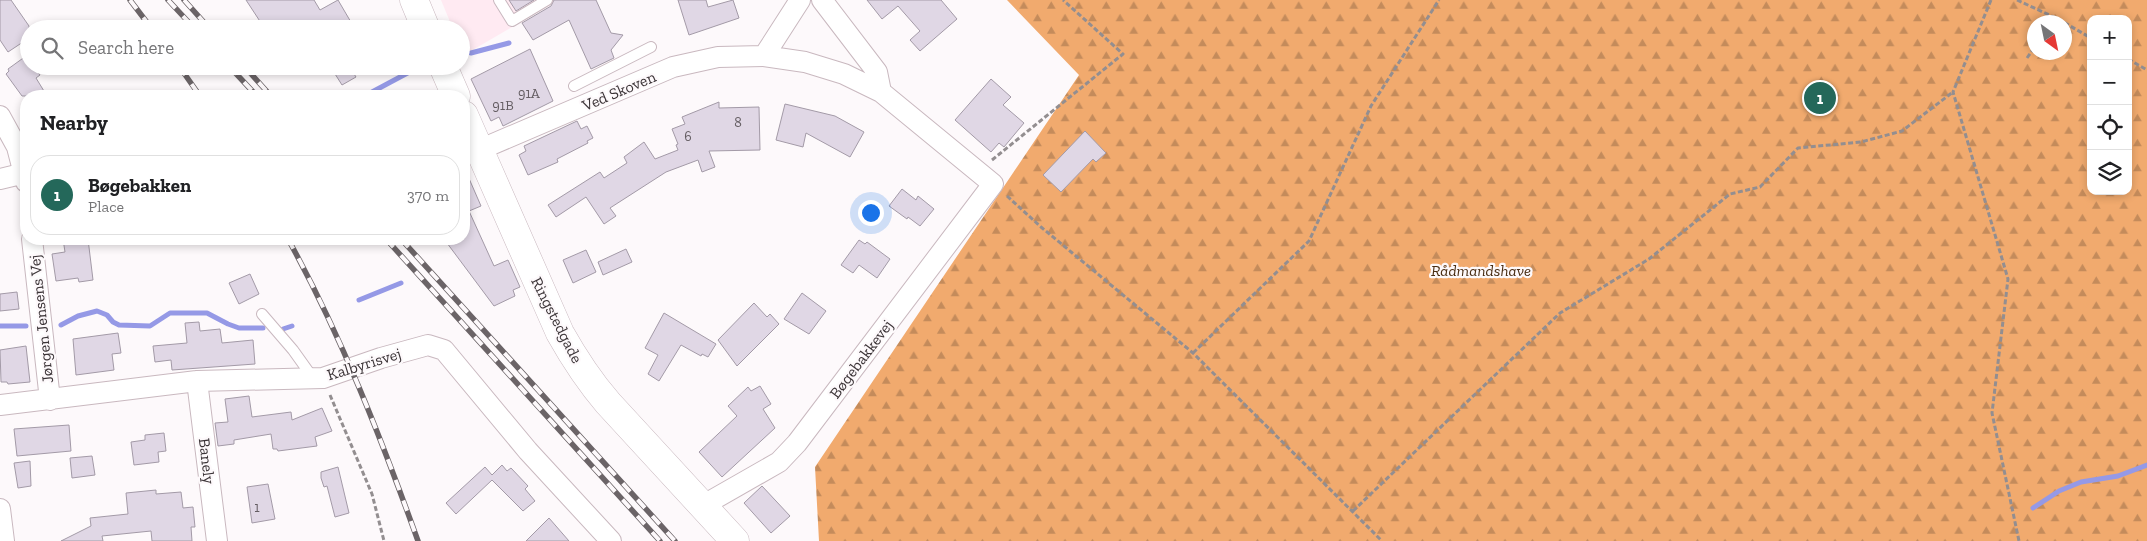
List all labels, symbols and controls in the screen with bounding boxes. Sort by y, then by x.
north arrow [2027,15,2072,60]
map controls [2087,15,2132,195]
button: + [2087,15,2132,60]
search box [20,20,470,75]
icon: search [38,34,66,62]
text: Search here [78,36,174,59]
button: − [2087,60,2132,105]
street label: Ved Skoven [578,67,660,115]
pin: 1 [1804,79,1836,117]
house number: 91A [518,85,541,102]
house number: 91B [492,97,514,114]
button: locate [2087,105,2132,150]
text: Nearby [40,110,108,135]
house number: 8 [734,114,742,131]
house number: 6 [684,128,692,145]
button: layers [2087,150,2132,195]
text: Bøgebakken [88,174,191,197]
text: 1 [54,186,60,205]
text: 370 m [407,186,449,205]
text: Place [88,197,124,216]
your location [858,200,884,226]
street label: Jørgen Jensens Vej [25,254,57,384]
park label: Rådmandshave [1431,261,1531,280]
street label: Ringstedgade [527,274,587,366]
street label: Bøgebakkevej [825,316,897,402]
street label: Kalbyrisvej [325,344,403,384]
street label: Banely [195,437,219,486]
house number: 1 [254,499,260,516]

